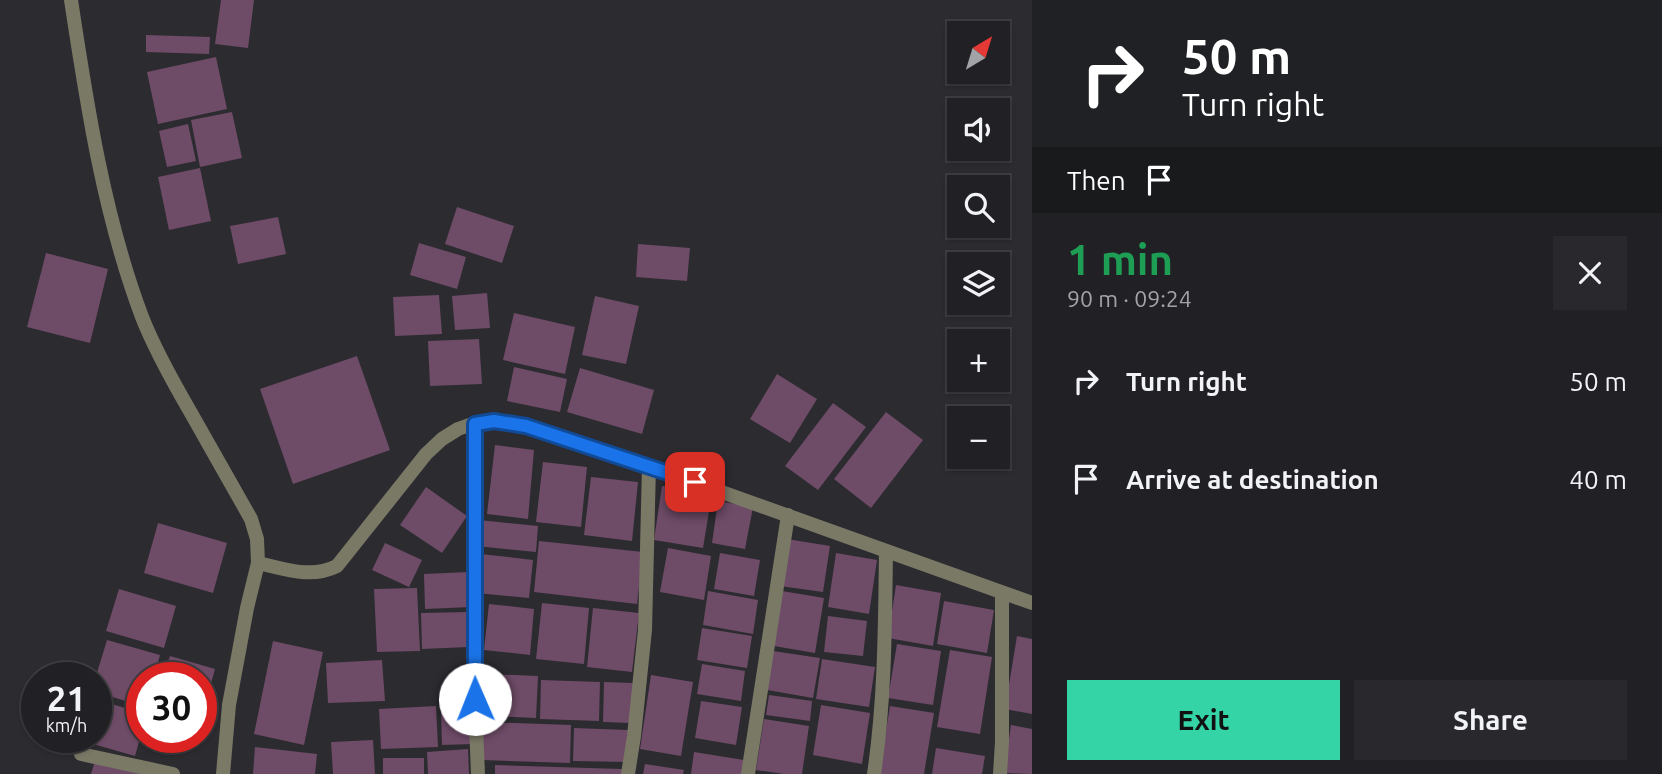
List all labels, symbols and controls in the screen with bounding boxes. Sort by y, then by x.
north arrow [947,21,1010,84]
map controls [947,21,1010,469]
icon: right [1067,28,1158,119]
text: 50 m [1182,28,1291,83]
text: Turn right [1182,86,1324,122]
button: sound [947,98,1010,161]
icon: arrive [1140,161,1178,199]
text: Then [1067,166,1126,195]
button: search [947,175,1010,238]
text: 1 min [1067,236,1173,283]
button: close [1553,236,1627,310]
button: layers [947,252,1010,315]
text: 90 m · 09:24 [1067,286,1192,311]
button: + [947,329,1010,392]
icon: right [1067,362,1105,400]
text: Turn right [1126,367,1247,396]
text: 50 m [1569,367,1627,396]
button: − [947,406,1010,469]
pin [665,452,725,512]
icon: arrive [1067,460,1105,498]
icon: arrive [676,463,714,501]
text: Arrive at destination [1126,465,1379,494]
text: 40 m [1569,465,1627,494]
speed limit sign: 30 [126,662,217,753]
position arrow [438,662,512,736]
text: 21 [47,678,86,718]
button: Exit [1067,680,1340,760]
button: Share [1354,680,1627,760]
text: km/h [46,715,87,735]

